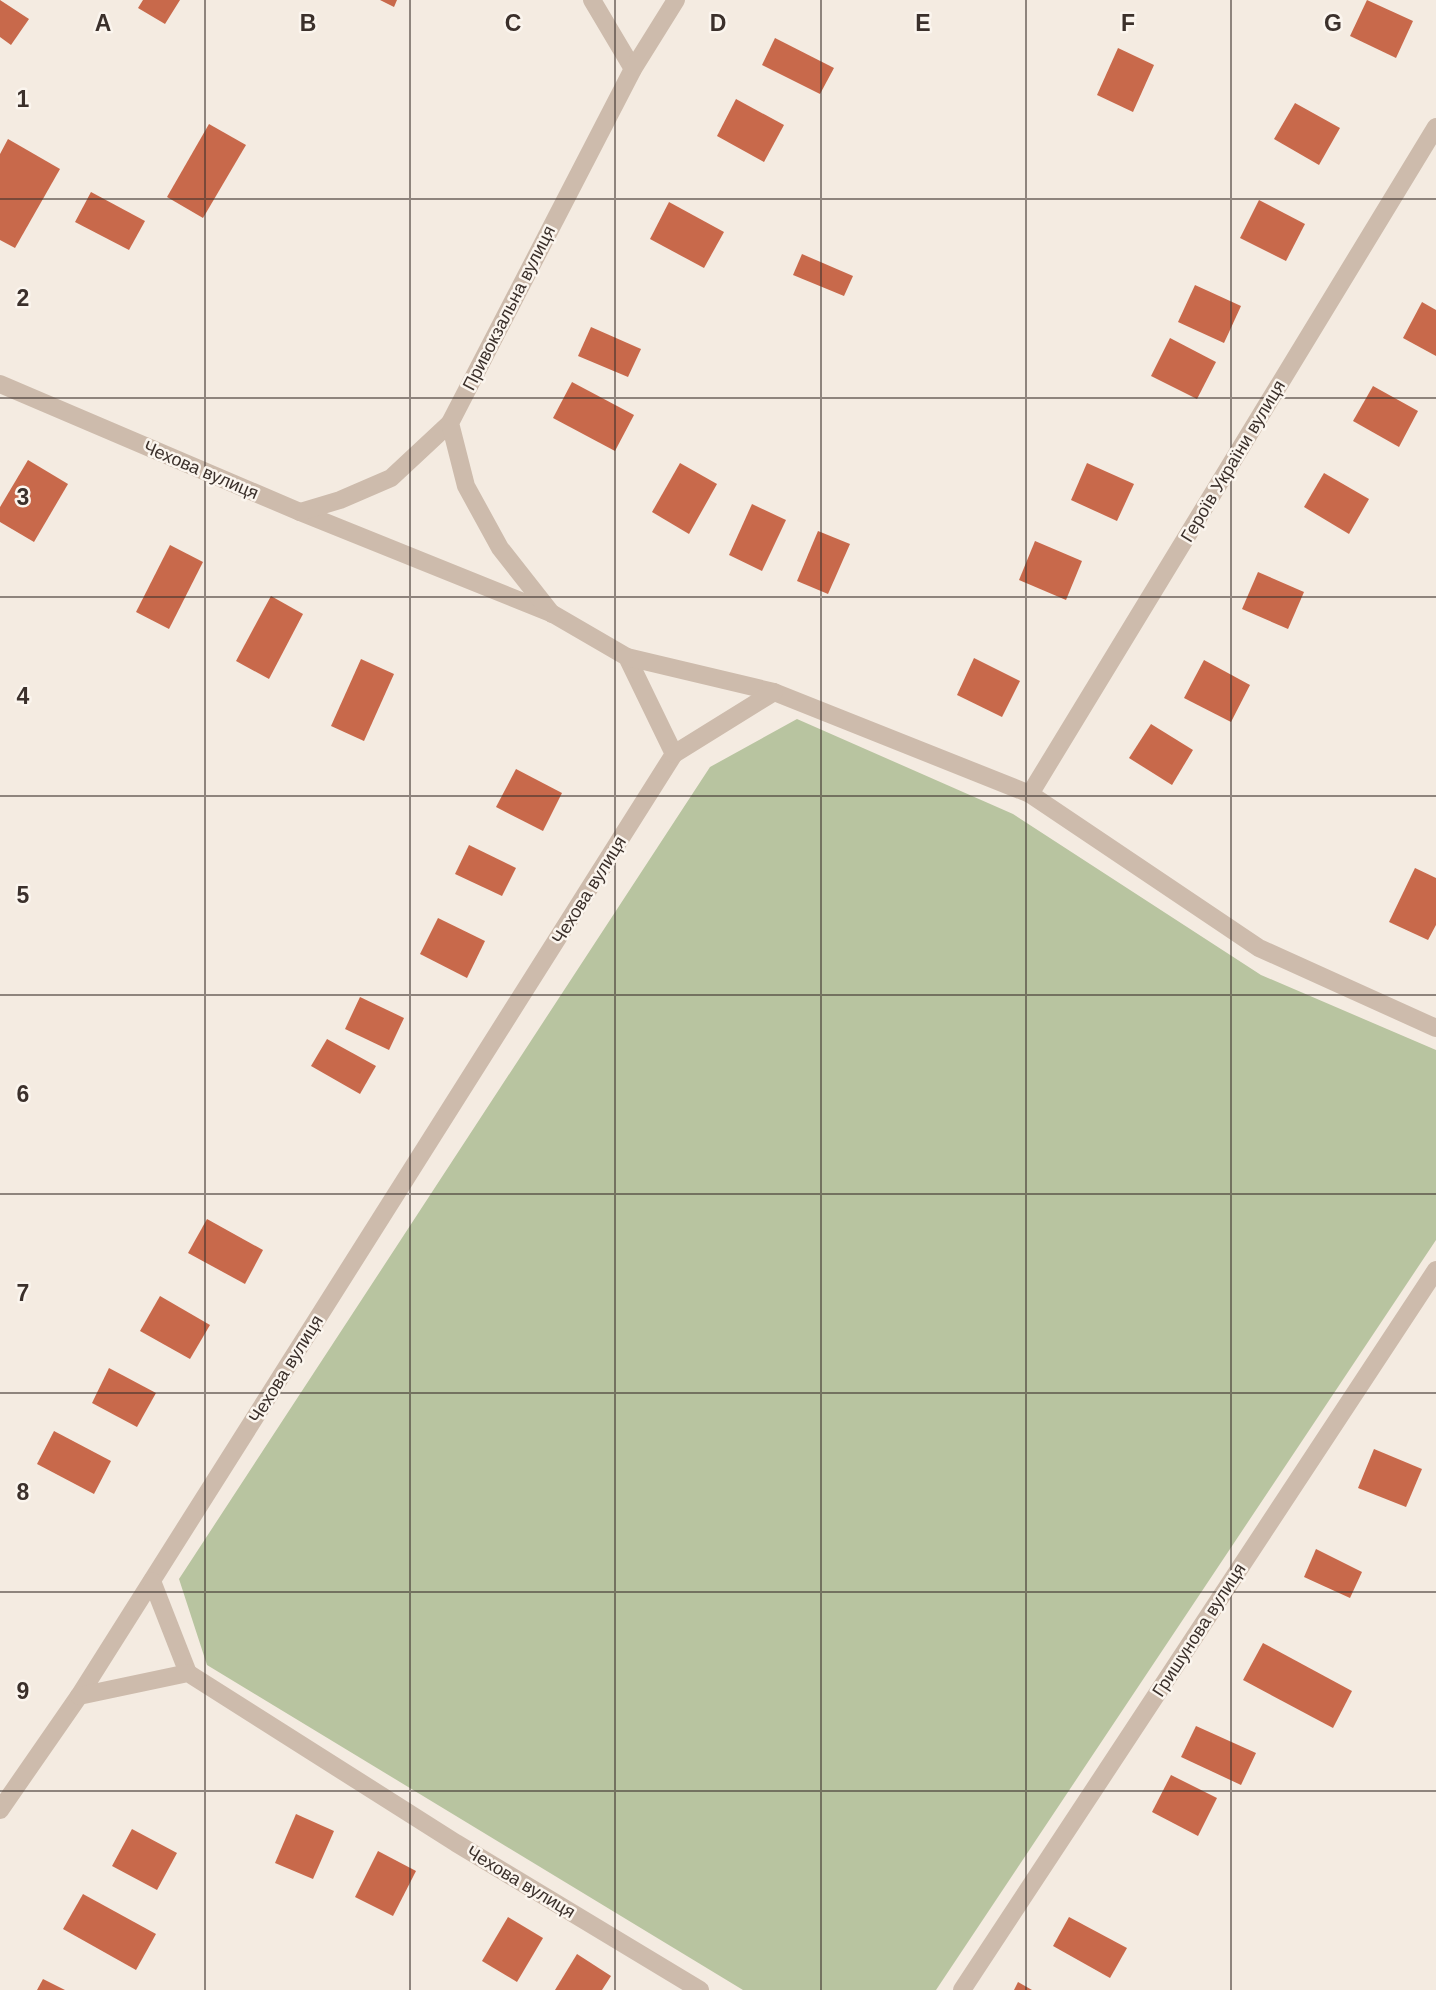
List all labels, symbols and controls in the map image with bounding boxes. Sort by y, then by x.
text: A [95,10,111,36]
text: B [300,10,316,36]
text: C [505,10,521,36]
text: D [710,10,726,36]
text: E [915,10,931,36]
text: F [1121,10,1135,36]
text: G [1324,10,1342,36]
text: 1 [17,86,30,112]
street label: Привокзальна вулиця [459,222,559,394]
text: 2 [17,285,29,311]
street label: Героїв України вулиця [1177,377,1289,545]
street label: Чехова вулиця [140,437,262,503]
text: 3 [17,484,29,510]
text: 4 [17,683,30,709]
street label: Чехова вулиця [548,832,630,948]
text: 5 [17,882,30,908]
text: 6 [17,1081,29,1107]
text: 7 [17,1280,29,1306]
street label: Чехова вулиця [245,1311,327,1427]
text: 8 [17,1479,30,1505]
street label: Гришунова вулиця [1148,1560,1250,1700]
text: 9 [17,1678,29,1704]
street label: Чехова вулиця [463,1842,579,1922]

